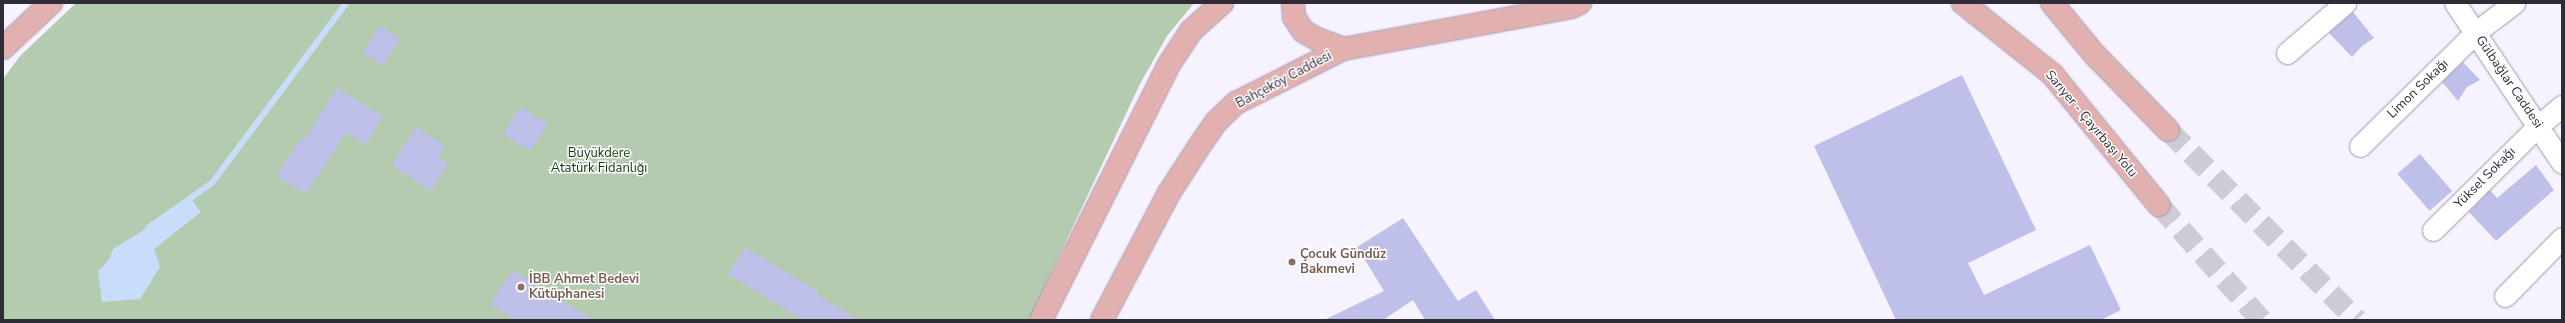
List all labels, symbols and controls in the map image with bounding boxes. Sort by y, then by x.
street label: Gülbağlar Caddesi [2472,33,2546,131]
street label: Bahçeköy Caddesi [1233,48,1335,112]
street label: Limon Sokağı [2384,56,2452,122]
street label: Sarıyer - Çayırbaşı Yolu [2042,67,2140,181]
street label: Yüksel Sokağı [2451,144,2519,212]
park label: Büyükdere Atatürk Fidanlığı [551,146,647,177]
place label: Çocuk Gündüz Bakımevi [1300,247,1386,278]
marker: Çocuk Gündüz Bakımevi [1287,257,1297,267]
place label: İBB Ahmet Bedevi Kütüphanesi [529,272,639,303]
marker: İBB Ahmet Bedevi Kütüphanesi [516,282,526,292]

